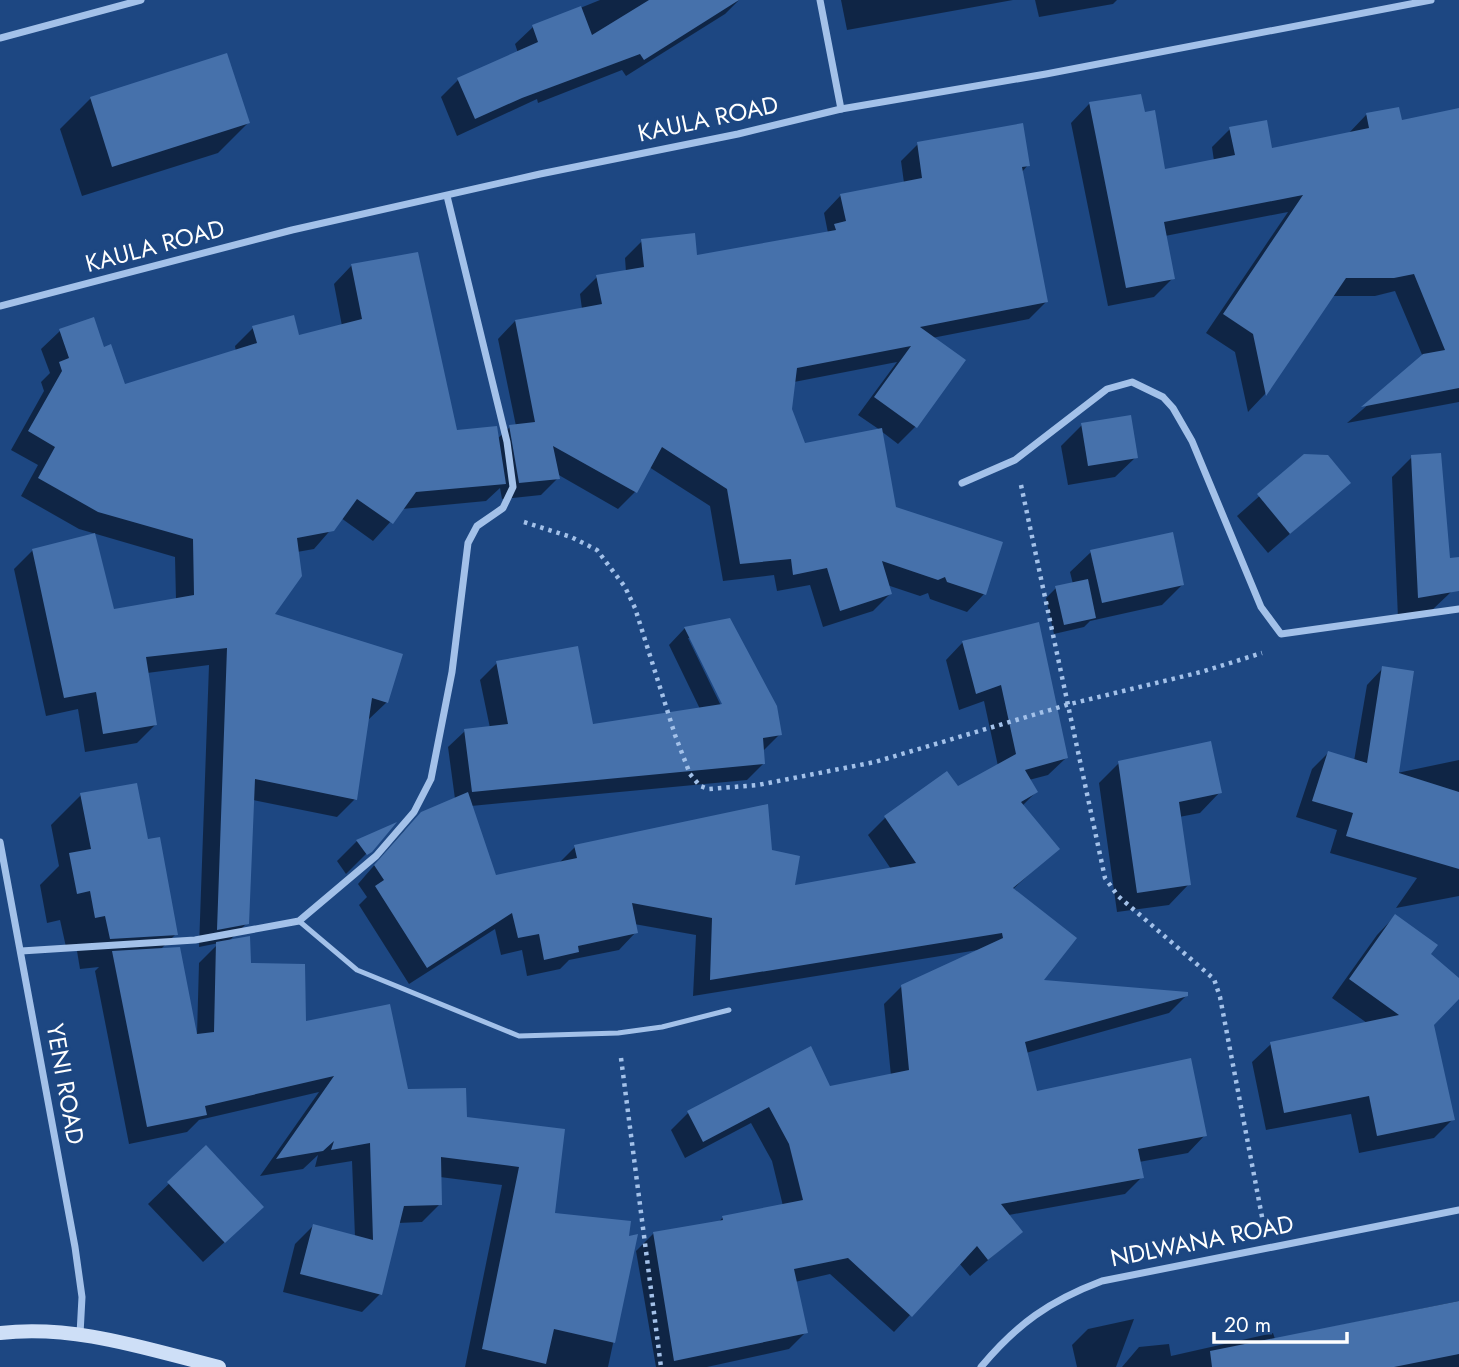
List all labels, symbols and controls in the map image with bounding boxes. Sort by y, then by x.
street label: KAULA ROAD [634,87,781,150]
street label: KAULA ROAD [81,210,228,281]
street label: YENI ROAD [38,1021,93,1147]
street label: NDLWANA ROAD [1107,1206,1297,1275]
scale bar [1214,1300,1347,1344]
text: 20 m [1224,1310,1271,1340]

